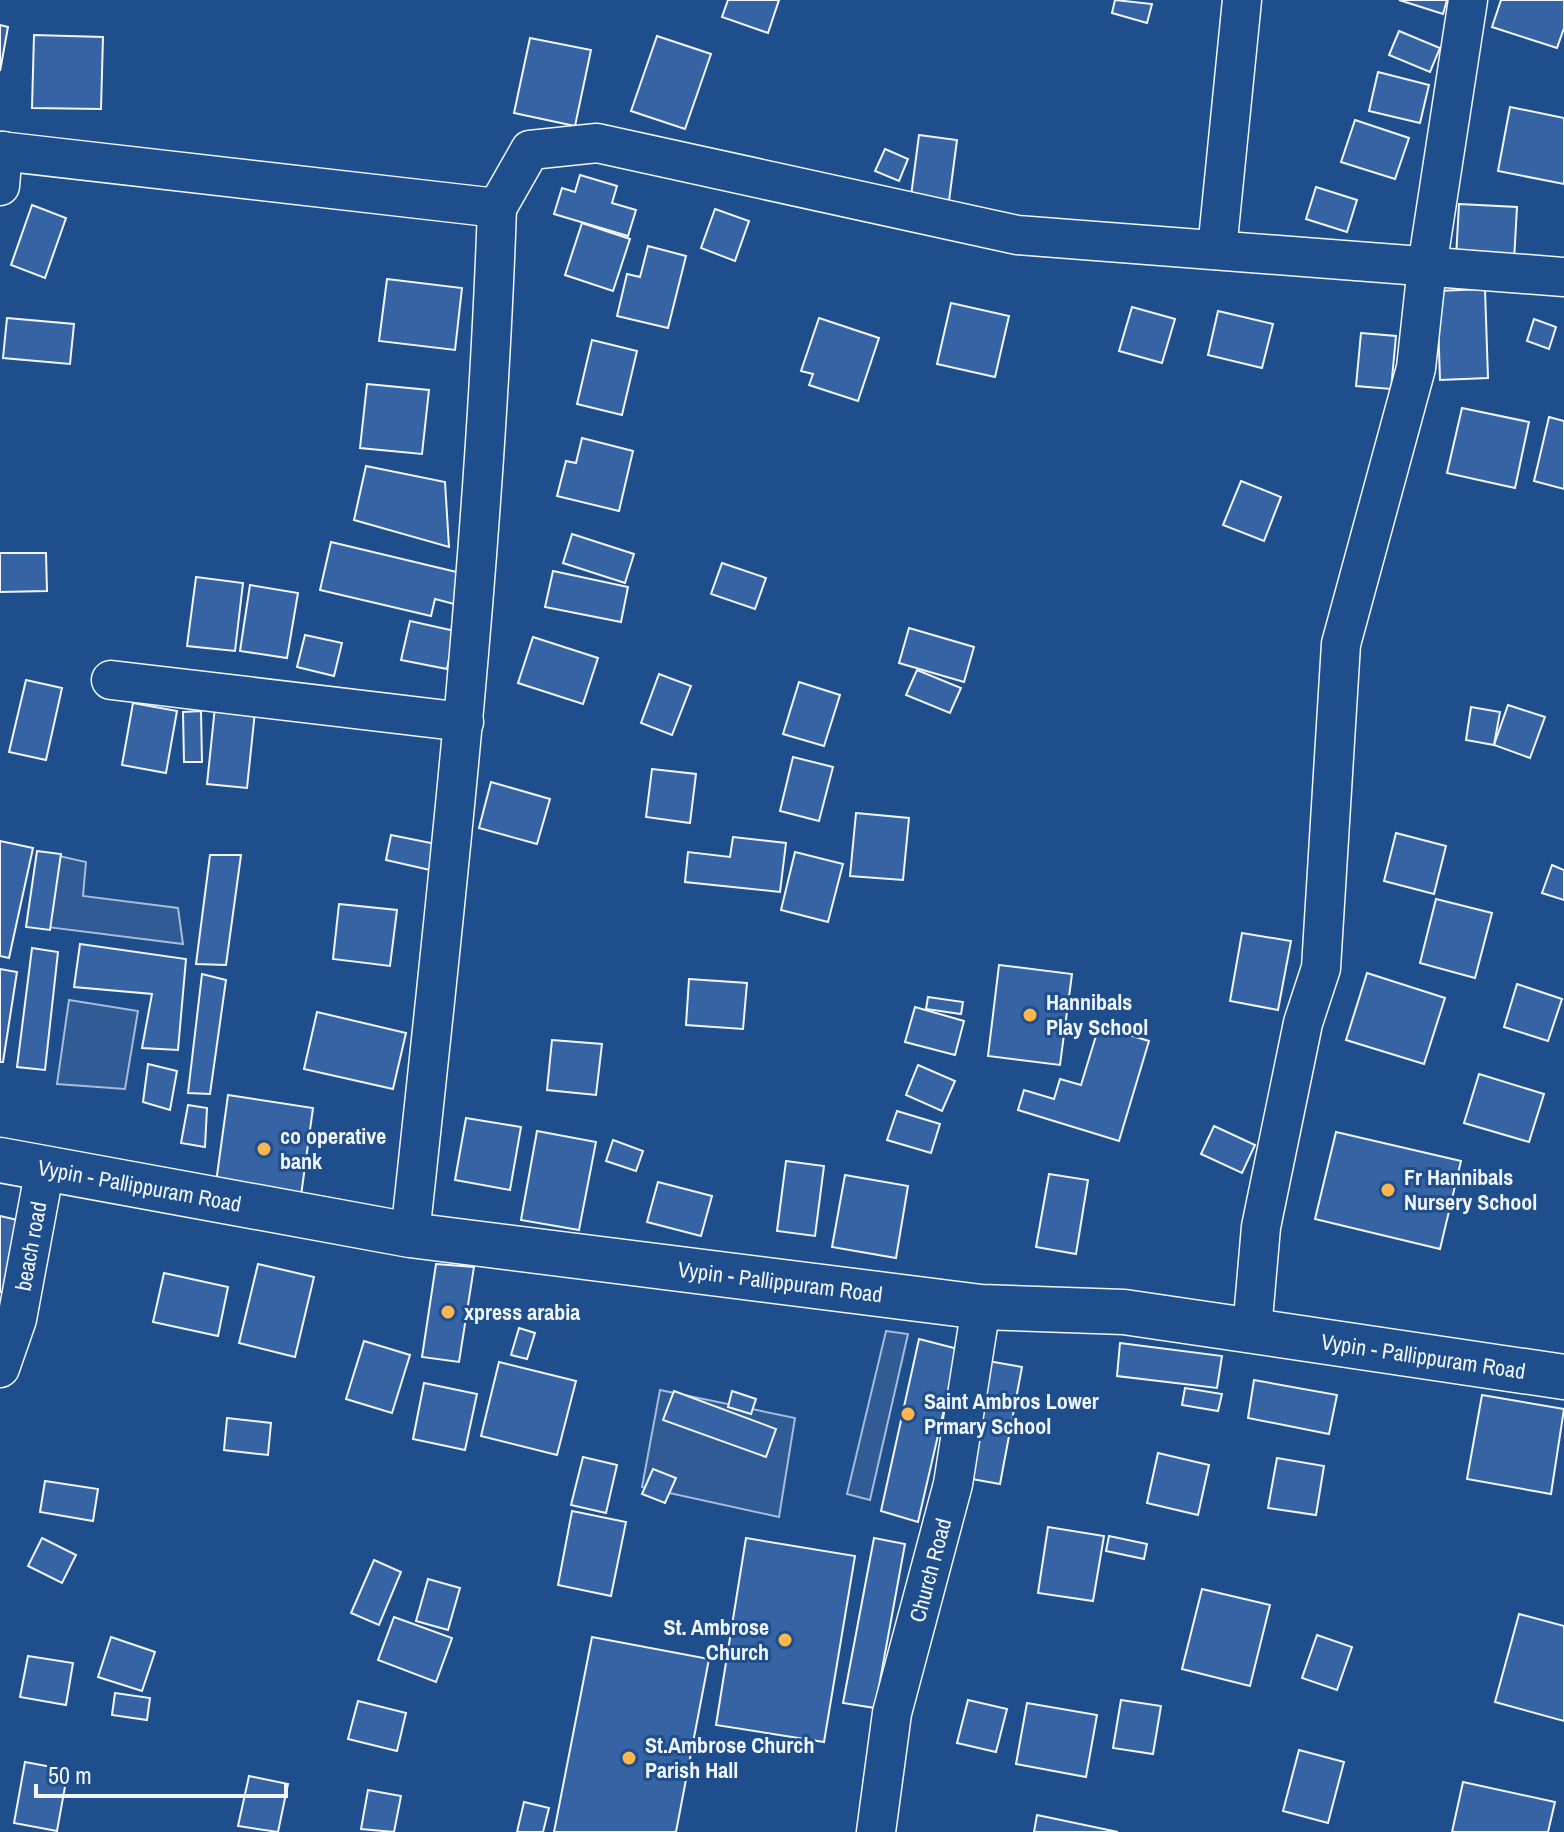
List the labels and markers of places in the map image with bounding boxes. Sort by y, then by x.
place label: Hannibals Play School [1046,987,1148,1042]
marker: Hannibals Play School [1021,1006,1039,1024]
place label: co operative bank [280,1121,386,1176]
marker: co operative bank [255,1140,273,1158]
place label: Fr Hannibals Nursery School [1404,1162,1537,1217]
marker: Fr Hannibals Nursery School [1379,1181,1397,1199]
place label: xpress arabia [464,1297,580,1327]
marker: xpress arabia [439,1303,457,1321]
place label: Saint Ambros Lower Prmary School [924,1386,1099,1441]
marker: Saint Ambros Lower Prmary School [899,1405,917,1423]
place label: St. Ambrose Church [663,1612,769,1667]
marker: St. Ambrose Church [776,1631,794,1649]
place label: St.Ambrose Church Parish Hall [645,1730,814,1785]
marker: St.Ambrose Church Parish Hall [620,1749,638,1767]

